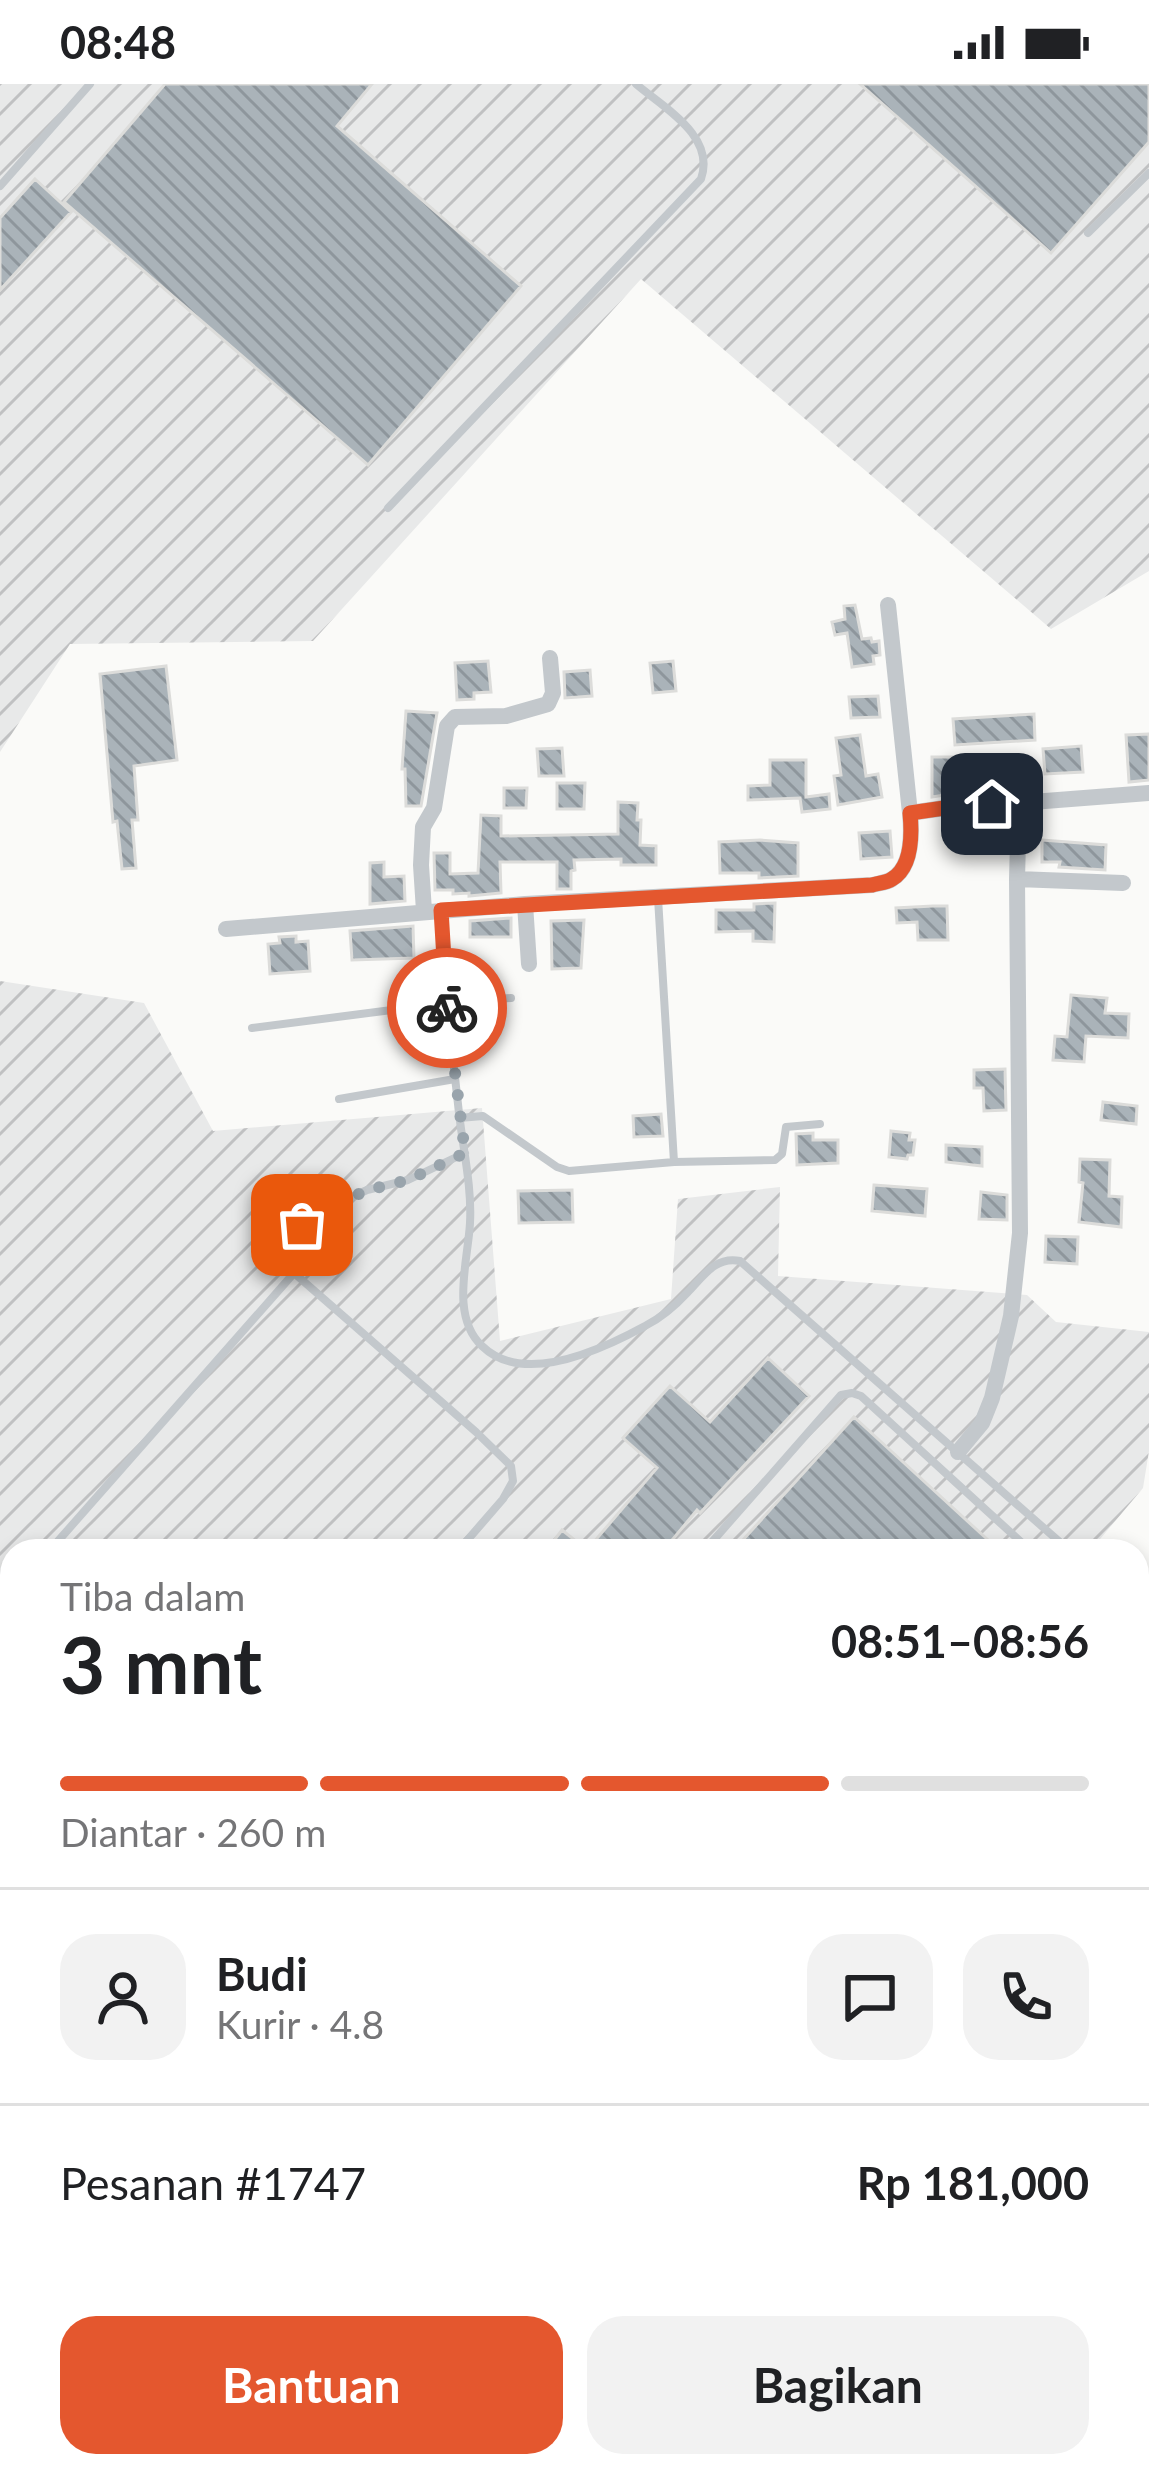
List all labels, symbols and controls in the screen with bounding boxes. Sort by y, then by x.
text: 08:48 [60,15,176,69]
pin [941,753,1043,855]
icon: home [959,771,1025,837]
courier [387,948,507,1068]
icon: bike [414,975,480,1041]
pin [251,1174,353,1276]
icon: bag [269,1192,335,1258]
text: Tiba dalam [60,1573,245,1619]
text: 08:51–08:56 [831,1614,1089,1668]
text: 3 mnt [60,1617,262,1711]
text: Diantar · 260 m [60,1809,326,1855]
button: person [60,1934,186,2060]
button: chat [807,1934,933,2060]
button: phone [963,1934,1089,2060]
text: Budi [216,1947,308,2001]
text: Kurir · 4.8 [216,2001,384,2047]
text: Pesanan #1747 [60,2156,366,2210]
text: Rp 181,000 [857,2156,1089,2210]
button: Bantuan [60,2316,563,2454]
button: Bagikan [587,2316,1089,2454]

